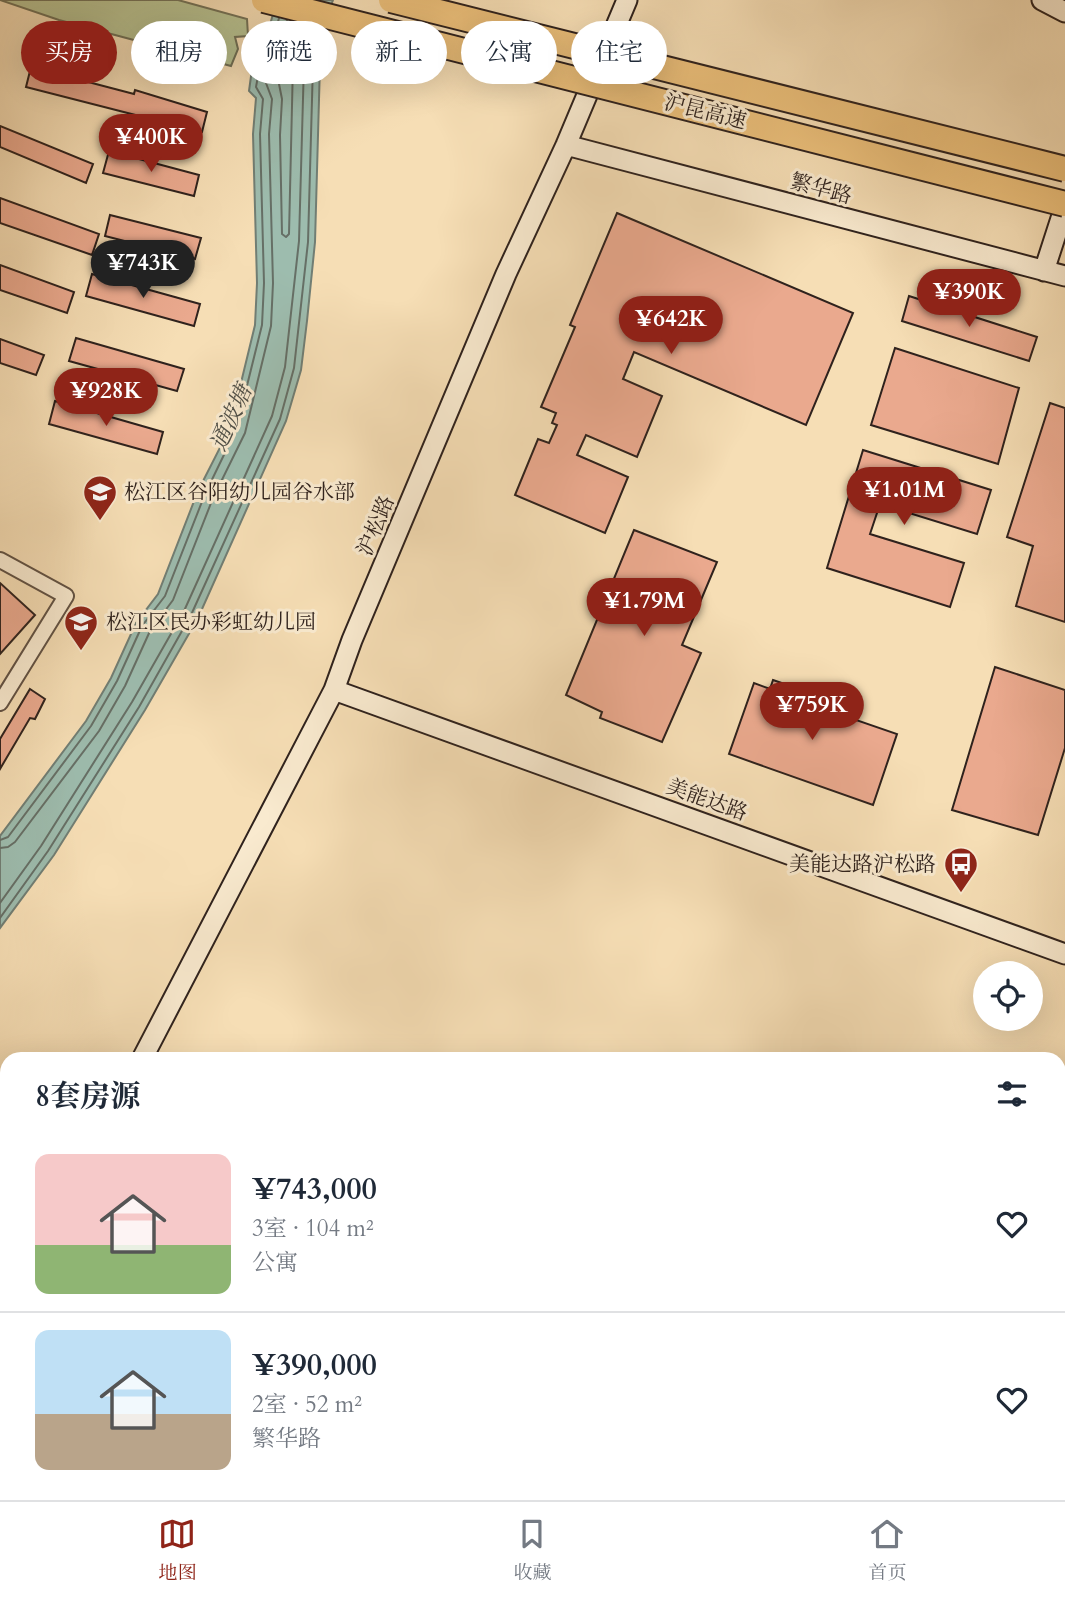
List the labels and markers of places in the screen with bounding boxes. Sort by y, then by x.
pin: ¥400K [102,114,200,174]
pin: ¥743K [94,240,192,300]
pin: ¥390K [920,270,1018,329]
pin: ¥642K [622,296,720,356]
pin: ¥928K [57,368,155,428]
pin: ¥1.01M [847,468,961,527]
school or university icon: 松江区谷阳幼儿园谷水部 [81,473,119,522]
place label: 松江区谷阳幼儿园谷水部 [124,478,355,507]
pin: ¥1.79M [587,578,701,638]
school or university icon: 松江区民办彩虹幼儿园 [62,603,100,652]
place label: 松江区民办彩虹幼儿园 [106,608,316,637]
pin: ¥759K [763,682,861,742]
bus stop icon: 美能达路沪松路 [942,845,980,894]
place label: 美能达路沪松路 [789,850,936,879]

